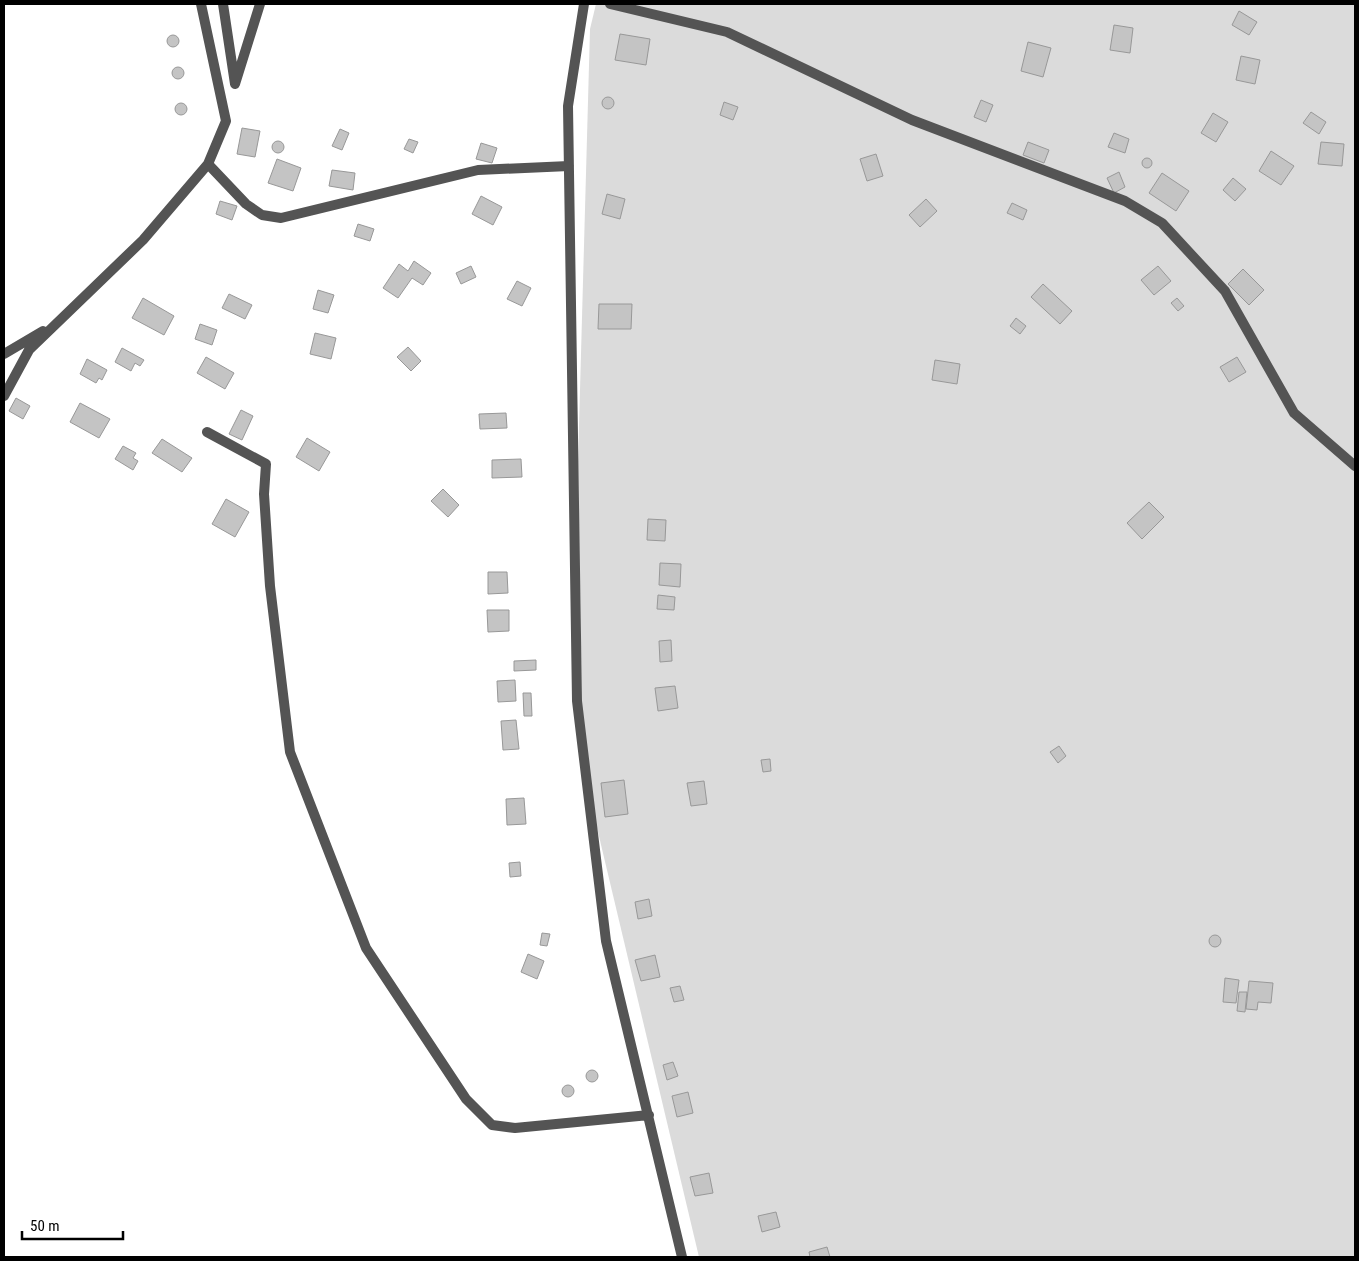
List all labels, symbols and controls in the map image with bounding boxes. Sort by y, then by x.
scale bar [22,1208,124,1240]
text: 50 m [30,1217,60,1235]

